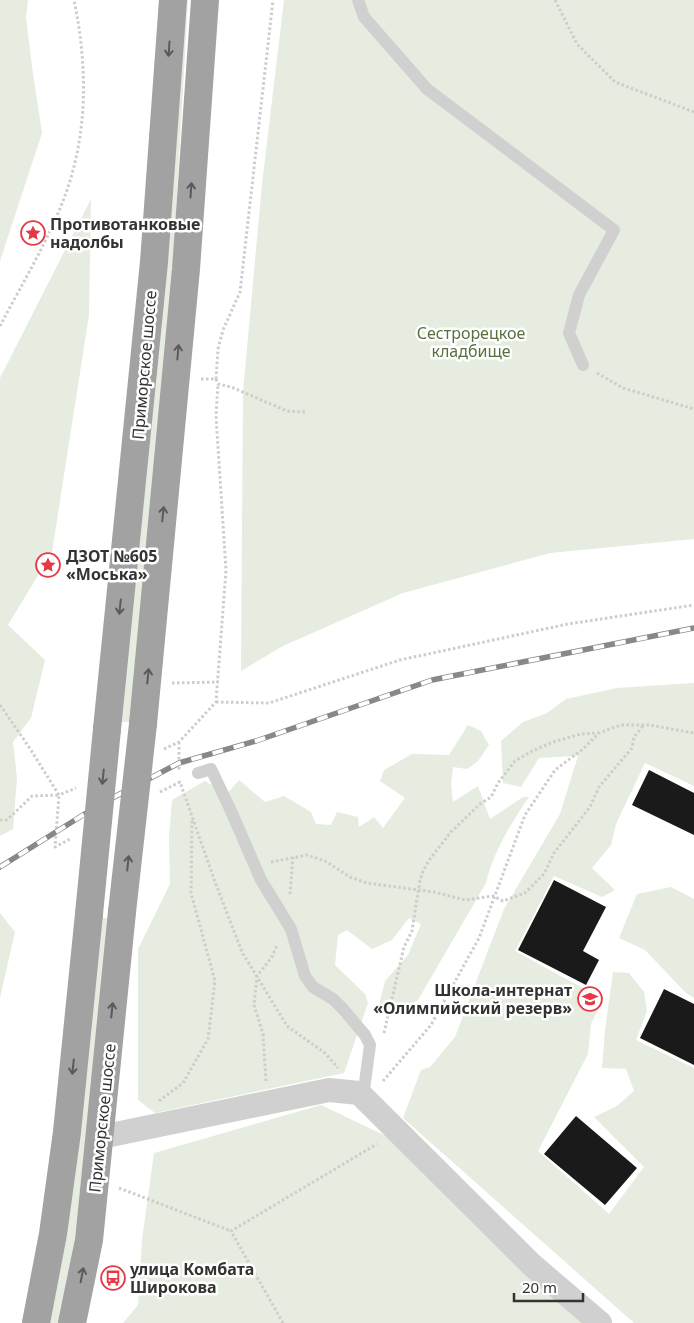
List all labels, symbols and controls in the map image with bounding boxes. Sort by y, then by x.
one-way arrow [165,40,174,56]
one-way arrow [186,183,195,199]
place label: Противотанковые надолбы [50,213,200,253]
place icon: Противотанковые надолбы [20,220,46,246]
street label: Приморское шоссе [127,289,161,440]
park label: Сестрорецкое кладбище [417,322,525,362]
one-way arrow [173,345,183,361]
one-way arrow [158,506,168,522]
place label: ДЗОТ №605 «Моська» [66,545,157,585]
place icon: ДЗОТ №605 «Моська» [35,552,61,578]
one-way arrow [115,599,125,615]
one-way arrow [143,668,152,684]
one-way arrow [98,769,107,785]
one-way arrow [123,855,133,871]
place label: Школа-интернат «Олимпийский резерв» [373,979,572,1019]
school or university icon: Школа-интернат «Олимпийский резерв» [577,986,603,1012]
one-way arrow [107,1002,117,1018]
street label: Приморское шоссе [83,1042,121,1194]
one-way arrow [68,1059,78,1075]
place label: улица Комбата Широкова [129,1258,254,1298]
bus stop icon: улица Комбата Широкова [100,1265,126,1291]
one-way arrow [78,1268,87,1284]
scale bar [514,1270,583,1302]
text: 20 m [522,1277,557,1297]

